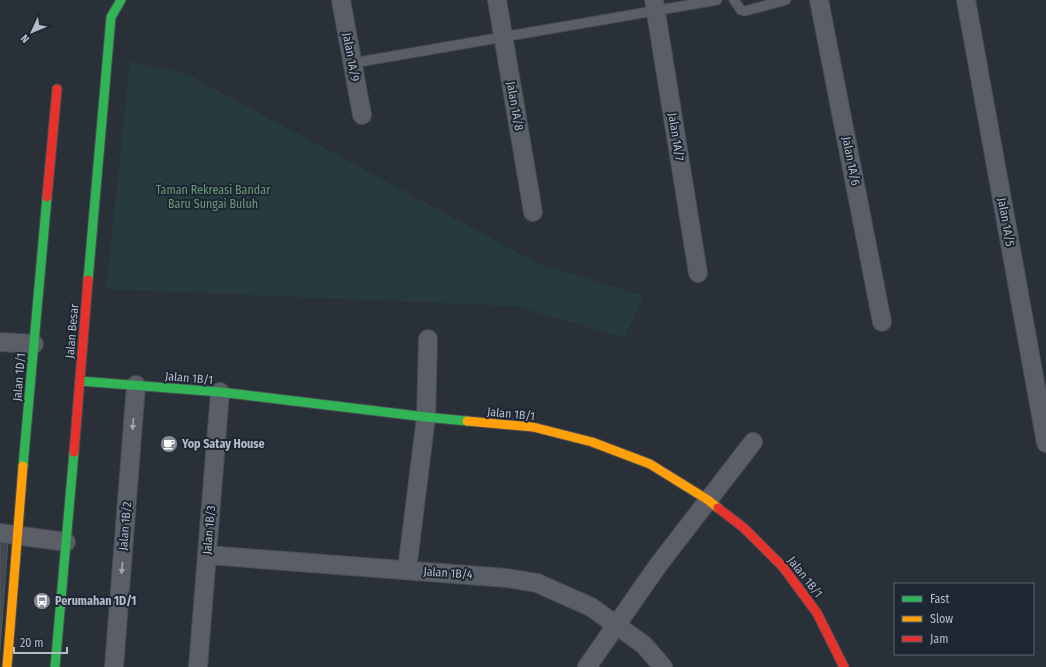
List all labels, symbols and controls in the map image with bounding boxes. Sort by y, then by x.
north arrow [12,12,52,52]
text: N [18,32,32,45]
street label: Jalan 1A/9 [340,32,362,83]
street label: Jalan 1A/8 [504,80,526,132]
street label: Jalan 1A/7 [665,112,687,162]
street label: Jalan 1A/6 [839,135,863,187]
park label: Taman Rekreasi Bandar Baru Sungai Buluh [156,183,271,211]
street label: Jalan 1A/5 [995,197,1017,248]
street label: Jalan Besar [63,302,81,359]
street label: Jalan 1D/1 [10,352,28,402]
street label: Jalan 1B/1 [164,369,214,387]
street label: Jalan 1B/1 [486,405,536,423]
one-way arrow [130,418,137,430]
cafe icon: Yop Satay House [159,434,179,454]
place label: Yop Satay House [181,437,265,451]
street label: Jalan 1B/2 [116,501,134,551]
street label: Jalan 1B/3 [200,505,218,555]
street label: Jalan 1B/1 [785,554,825,600]
one-way arrow [118,562,125,574]
street label: Jalan 1B/4 [423,564,473,582]
legend [894,583,1034,655]
bus stop icon: Perumahan 1D/1 [32,591,52,611]
text: Fast [930,592,949,606]
place label: Perumahan 1D/1 [55,594,136,608]
text: Slow [930,612,953,626]
scale bar [14,629,67,655]
text: Jam [930,632,948,646]
text: 20 m [20,636,44,650]

